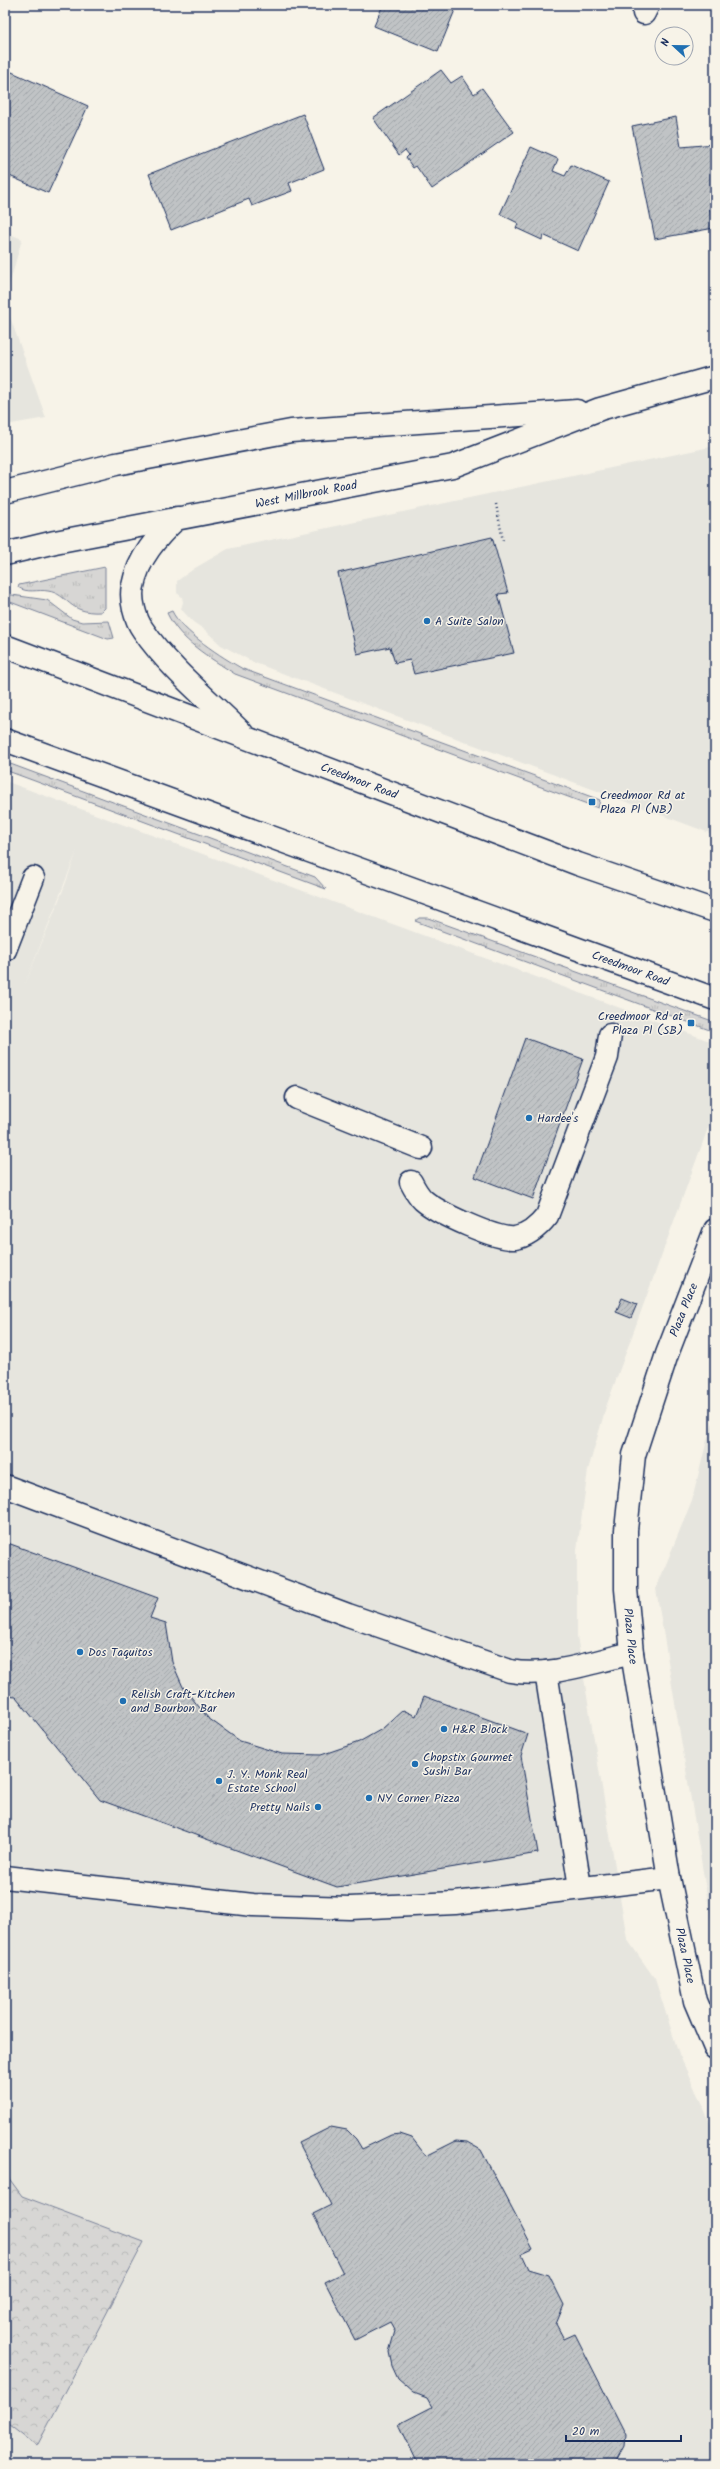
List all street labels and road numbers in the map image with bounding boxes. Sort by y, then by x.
street label: West Millbrook Road [254,475,360,513]
street label: Creedmoor Road [318,757,402,804]
street label: Creedmoor Road [589,945,673,991]
street label: Plaza Place [665,1280,704,1340]
street label: Plaza Place [618,1607,643,1666]
street label: Plaza Place [670,1926,701,1986]

